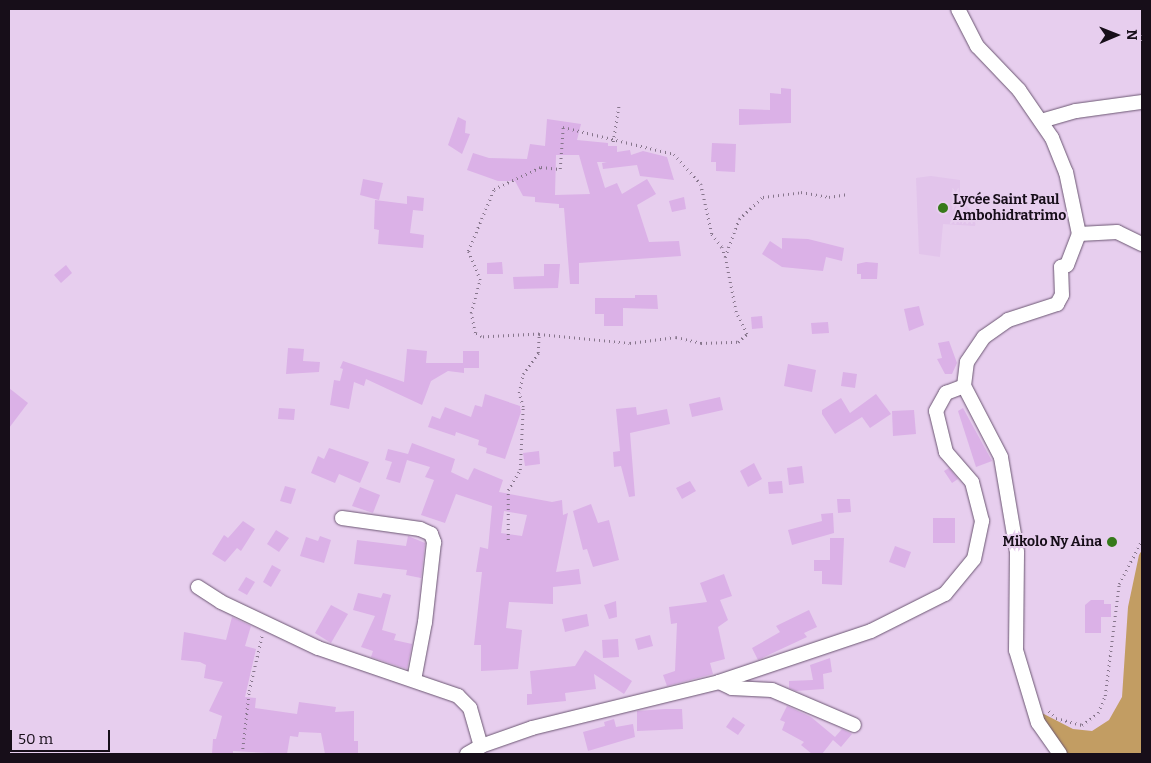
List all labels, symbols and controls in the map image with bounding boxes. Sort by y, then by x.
north arrow [1091,10,1141,60]
text: N [1123,29,1140,40]
place label: Lycée Saint Paul Ambohidratrimo [953,192,1066,224]
marker: Lycée Saint Paul Ambohidratrimo [937,202,949,214]
place label: Mikolo Ny Aina [1002,534,1102,550]
marker: Mikolo Ny Aina [1106,536,1118,548]
scale bar [12,720,112,752]
text: 50 m [18,730,53,748]

